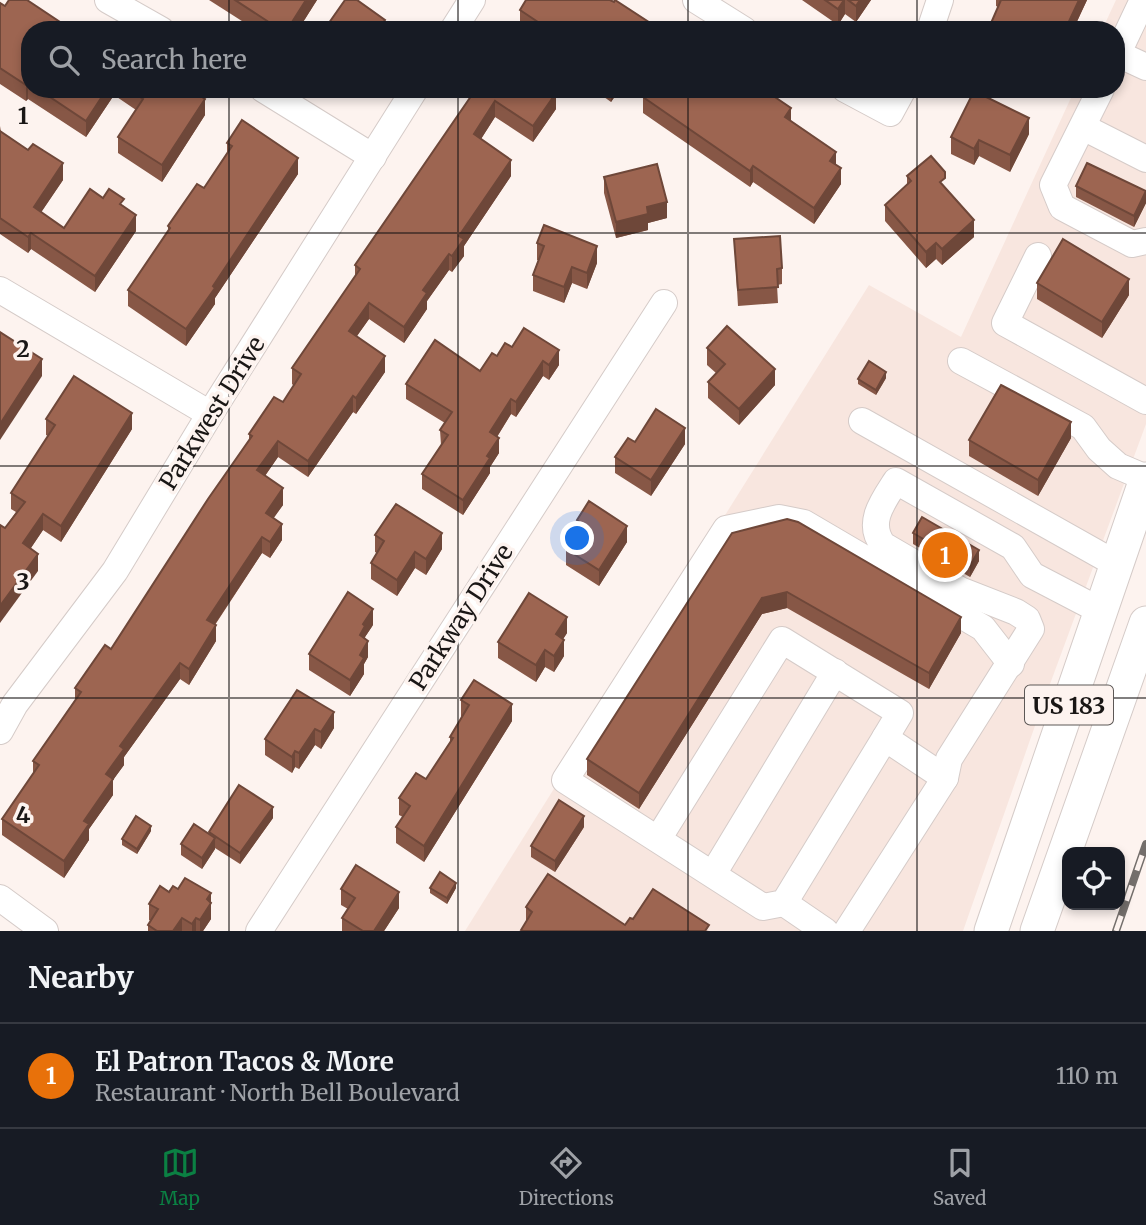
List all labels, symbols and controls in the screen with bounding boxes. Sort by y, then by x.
search box [21,21,1125,98]
icon: search [45,41,83,79]
text: Search here [101,43,247,76]
text: 1 [18,101,29,130]
street label: Parkwest Drive [152,330,272,496]
text: 2 [16,334,30,363]
your location [560,521,594,555]
pin: 1 [922,529,968,581]
street label: Parkway Drive [402,538,520,696]
text: 3 [16,567,30,596]
road number: US 183 [1025,685,1113,724]
text: 4 [16,800,31,829]
map controls [1062,847,1125,910]
button: locate [1062,847,1125,910]
text: Nearby [28,958,134,996]
text: El Patron Tacos & More [95,1045,394,1078]
text: 1 [46,1061,56,1090]
text: 110 m [1056,1061,1118,1090]
text: Restaurant · North Bell Boulevard [95,1078,460,1107]
tab: Map [159,1144,200,1210]
tab: Directions [519,1144,614,1210]
tab: Saved [933,1144,987,1210]

